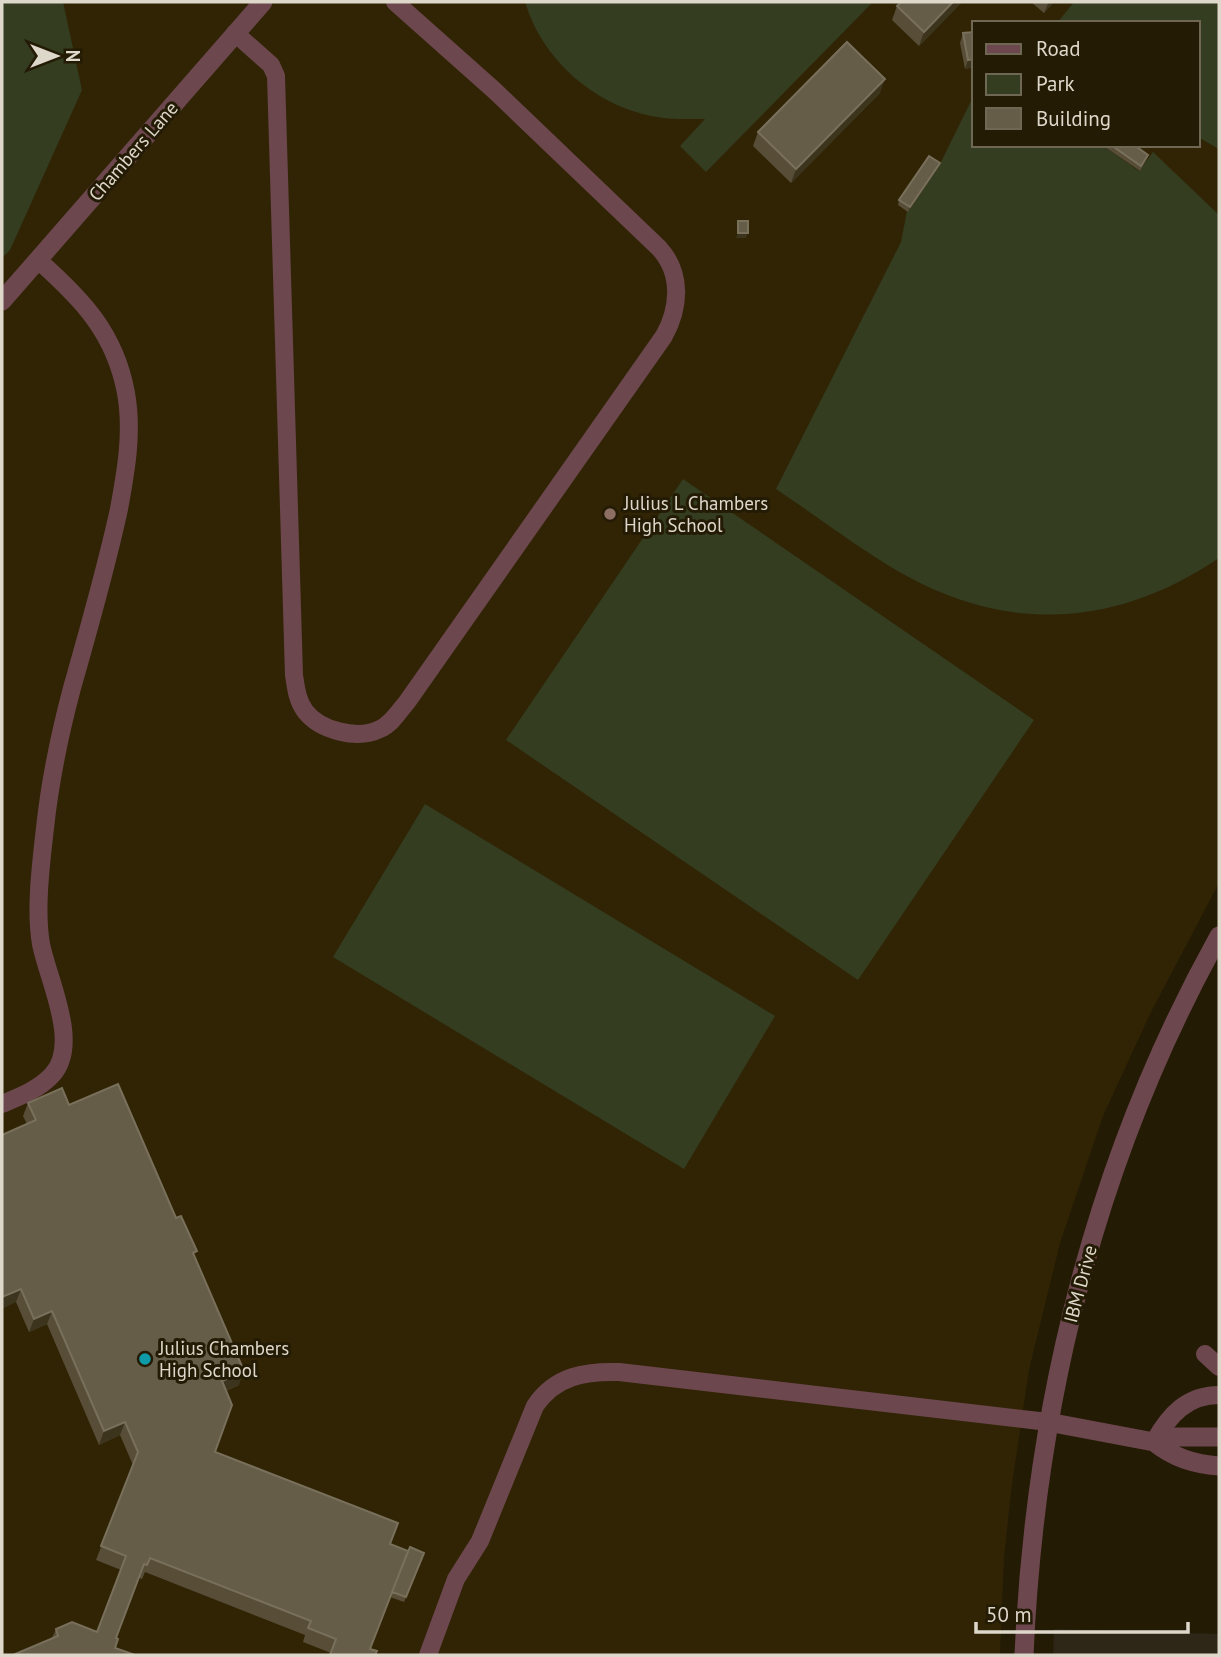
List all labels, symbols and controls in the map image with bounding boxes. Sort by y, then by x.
north arrow [21,21,91,91]
legend [972,21,1200,147]
text: Road [1036,35,1080,62]
text: N [61,50,85,62]
text: Park [1036,70,1075,97]
street label: Chambers Lane [83,96,183,206]
text: Building [1036,105,1111,132]
place label: Julius L Chambers High School [623,491,768,537]
marker: Julius L Chambers High School [602,506,618,522]
street label: IBM Drive [1058,1243,1102,1325]
place label: Julius Chambers High School [158,1336,289,1382]
marker: Julius Chambers High School [137,1351,153,1367]
scale bar [976,1590,1188,1634]
text: 50 m [986,1601,1032,1628]

